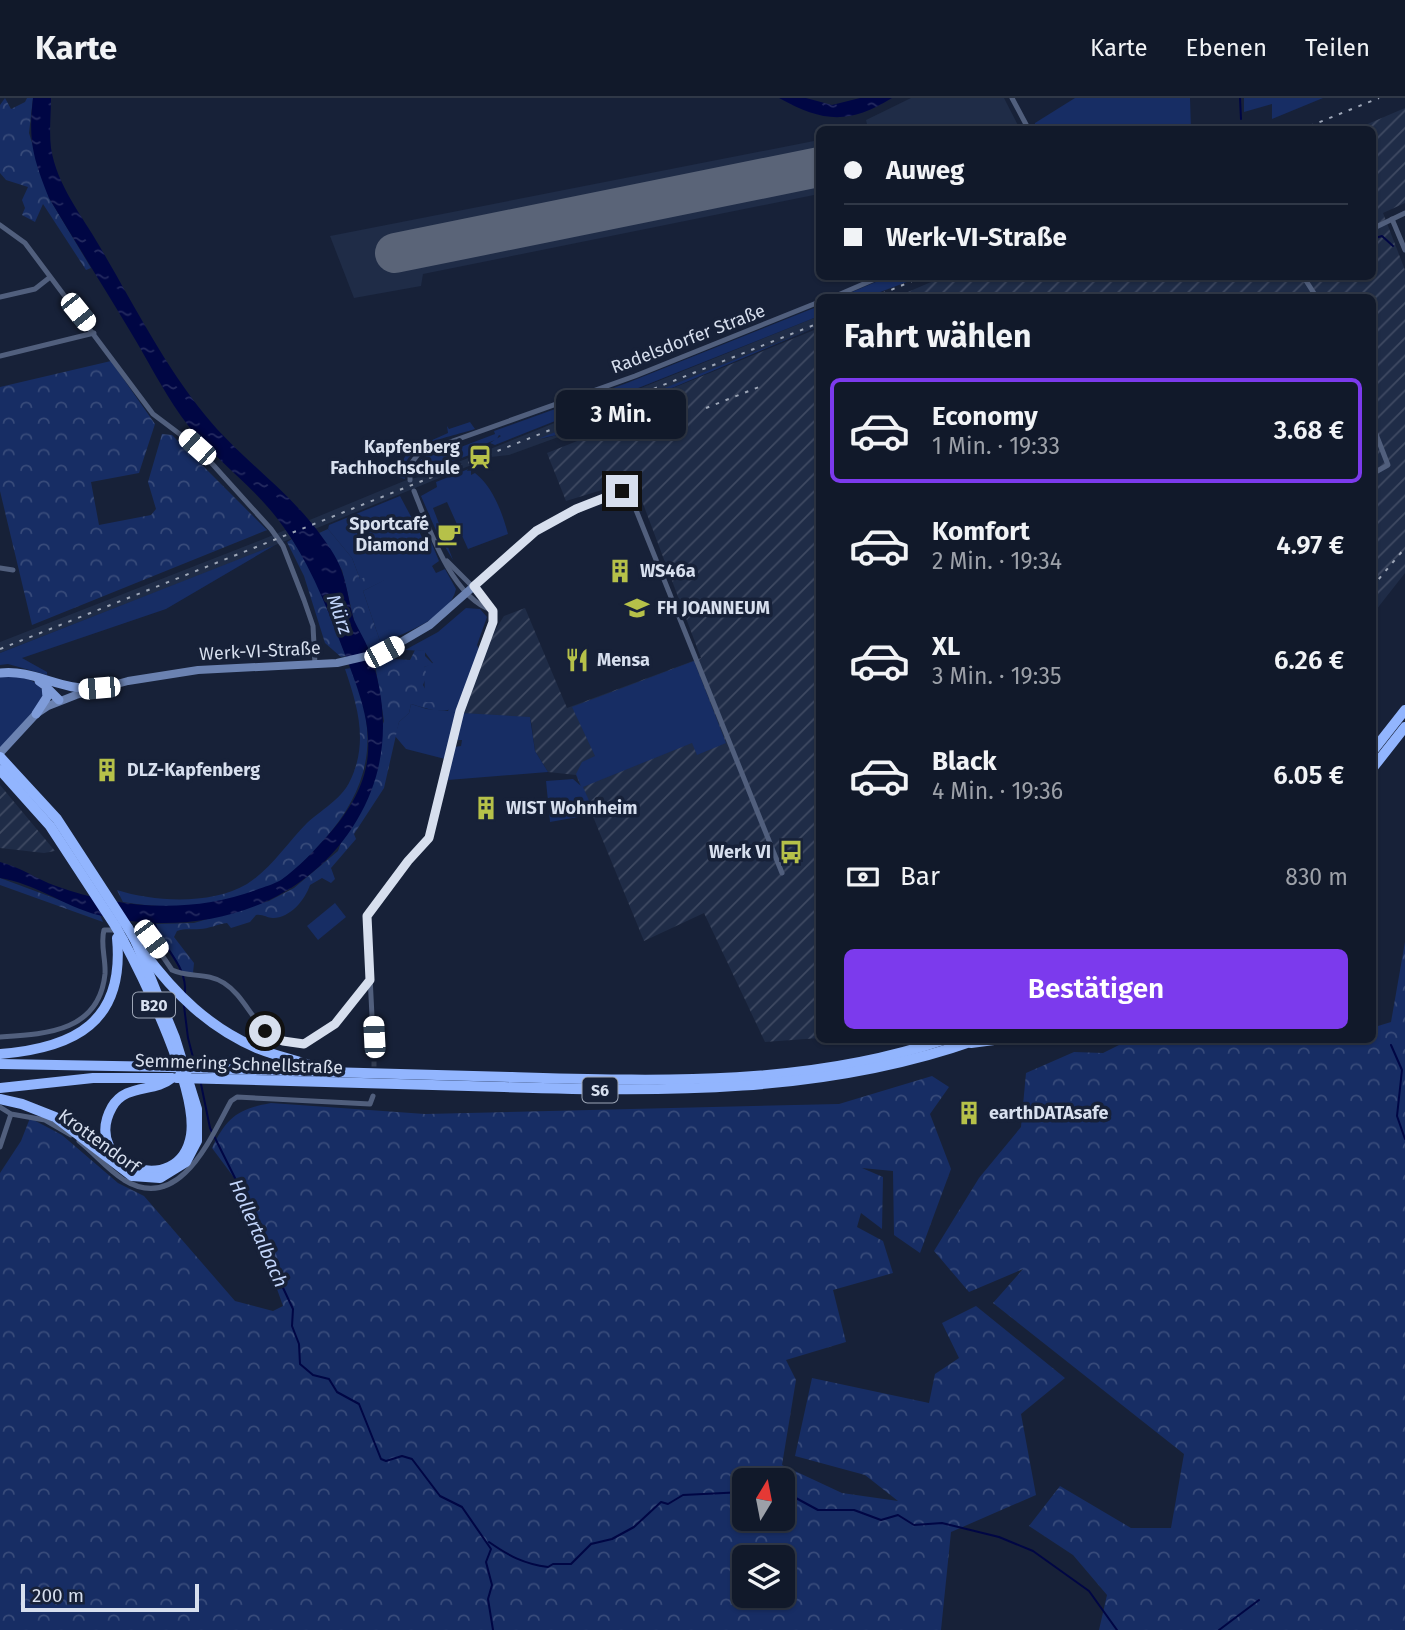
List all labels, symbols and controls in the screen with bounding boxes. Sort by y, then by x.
text: Karte [35,28,117,68]
text: Karte [1090,34,1148,62]
text: Ebenen [1186,34,1267,62]
text: Teilen [1305,34,1370,62]
text: Auweg [886,155,964,186]
text: Werk-VI-Straße [886,222,1067,253]
car [57,289,100,335]
street label: Radelsdorfer Straße [608,299,768,379]
text: Fahrt wählen [844,317,1031,355]
callout: 3 Min. [557,390,687,438]
icon: car [848,399,911,462]
text: 3 Min. [591,400,651,428]
text: Economy [932,401,1038,432]
text: 3.68 € [1274,415,1344,446]
car [175,425,220,469]
text: 1 Min. · 19:33 [932,432,1060,460]
place label: Kapfenberg Fachhochschule [330,436,460,479]
station icon: Kapfenberg Fachhochschule [466,443,494,471]
route end [606,475,638,507]
place label: Sportcafé Diamond [349,513,429,556]
icon: car [848,514,911,577]
text: Komfort [932,516,1030,547]
cafe icon: Sportcafé Diamond [435,520,463,548]
text: 4.97 € [1276,530,1344,561]
text: 2 Min. · 19:34 [932,547,1062,575]
building icon: WS46a [606,557,634,585]
place label: WS46a [640,560,696,582]
water label: Mürz [322,591,358,638]
school or university icon: FH JOANNEUM [623,594,651,622]
place label: FH JOANNEUM [657,597,770,619]
icon: car [848,629,911,692]
text: XL [932,631,960,662]
car [361,633,408,671]
street label: Werk-VI-Straße [199,637,321,665]
text: 6.26 € [1274,645,1344,676]
restaurant icon: Mensa [563,646,591,674]
place label: Mensa [597,649,650,671]
text: 3 Min. · 19:35 [932,662,1061,690]
car [78,676,121,700]
icon: car [848,744,911,807]
text: Black [932,746,997,777]
building icon: DLZ-Kapfenberg [93,756,121,784]
place label: DLZ-Kapfenberg [127,759,260,781]
text: 6.05 € [1273,760,1344,791]
text: 4 Min. · 19:36 [932,777,1063,805]
building icon: WIST Wohnheim [472,794,500,822]
place label: WIST Wohnheim [506,797,637,819]
bus stop icon: Werk VI [777,838,805,866]
place label: Werk VI [709,841,771,863]
icon: cash [844,858,882,896]
text: Bar [900,861,940,892]
text: 830 m [1285,863,1348,891]
car [130,916,173,962]
button: Bestätigen [844,949,1348,1029]
road number: B20 [133,992,175,1018]
route start [249,1015,281,1047]
car [363,1015,386,1059]
street label: Semmering Schnellstraße [134,1049,344,1079]
road number: S6 [582,1078,618,1102]
building icon: earthDATAsafe [955,1099,983,1127]
place label: earthDATAsafe [989,1102,1108,1124]
street label: Krottendorf [54,1104,145,1179]
water label: Hollertalbach [224,1175,293,1291]
north arrow [732,1468,794,1531]
map controls [732,1468,795,1608]
button: layers [732,1545,795,1608]
scale bar [21,1581,200,1613]
text: 200 m [32,1584,84,1607]

